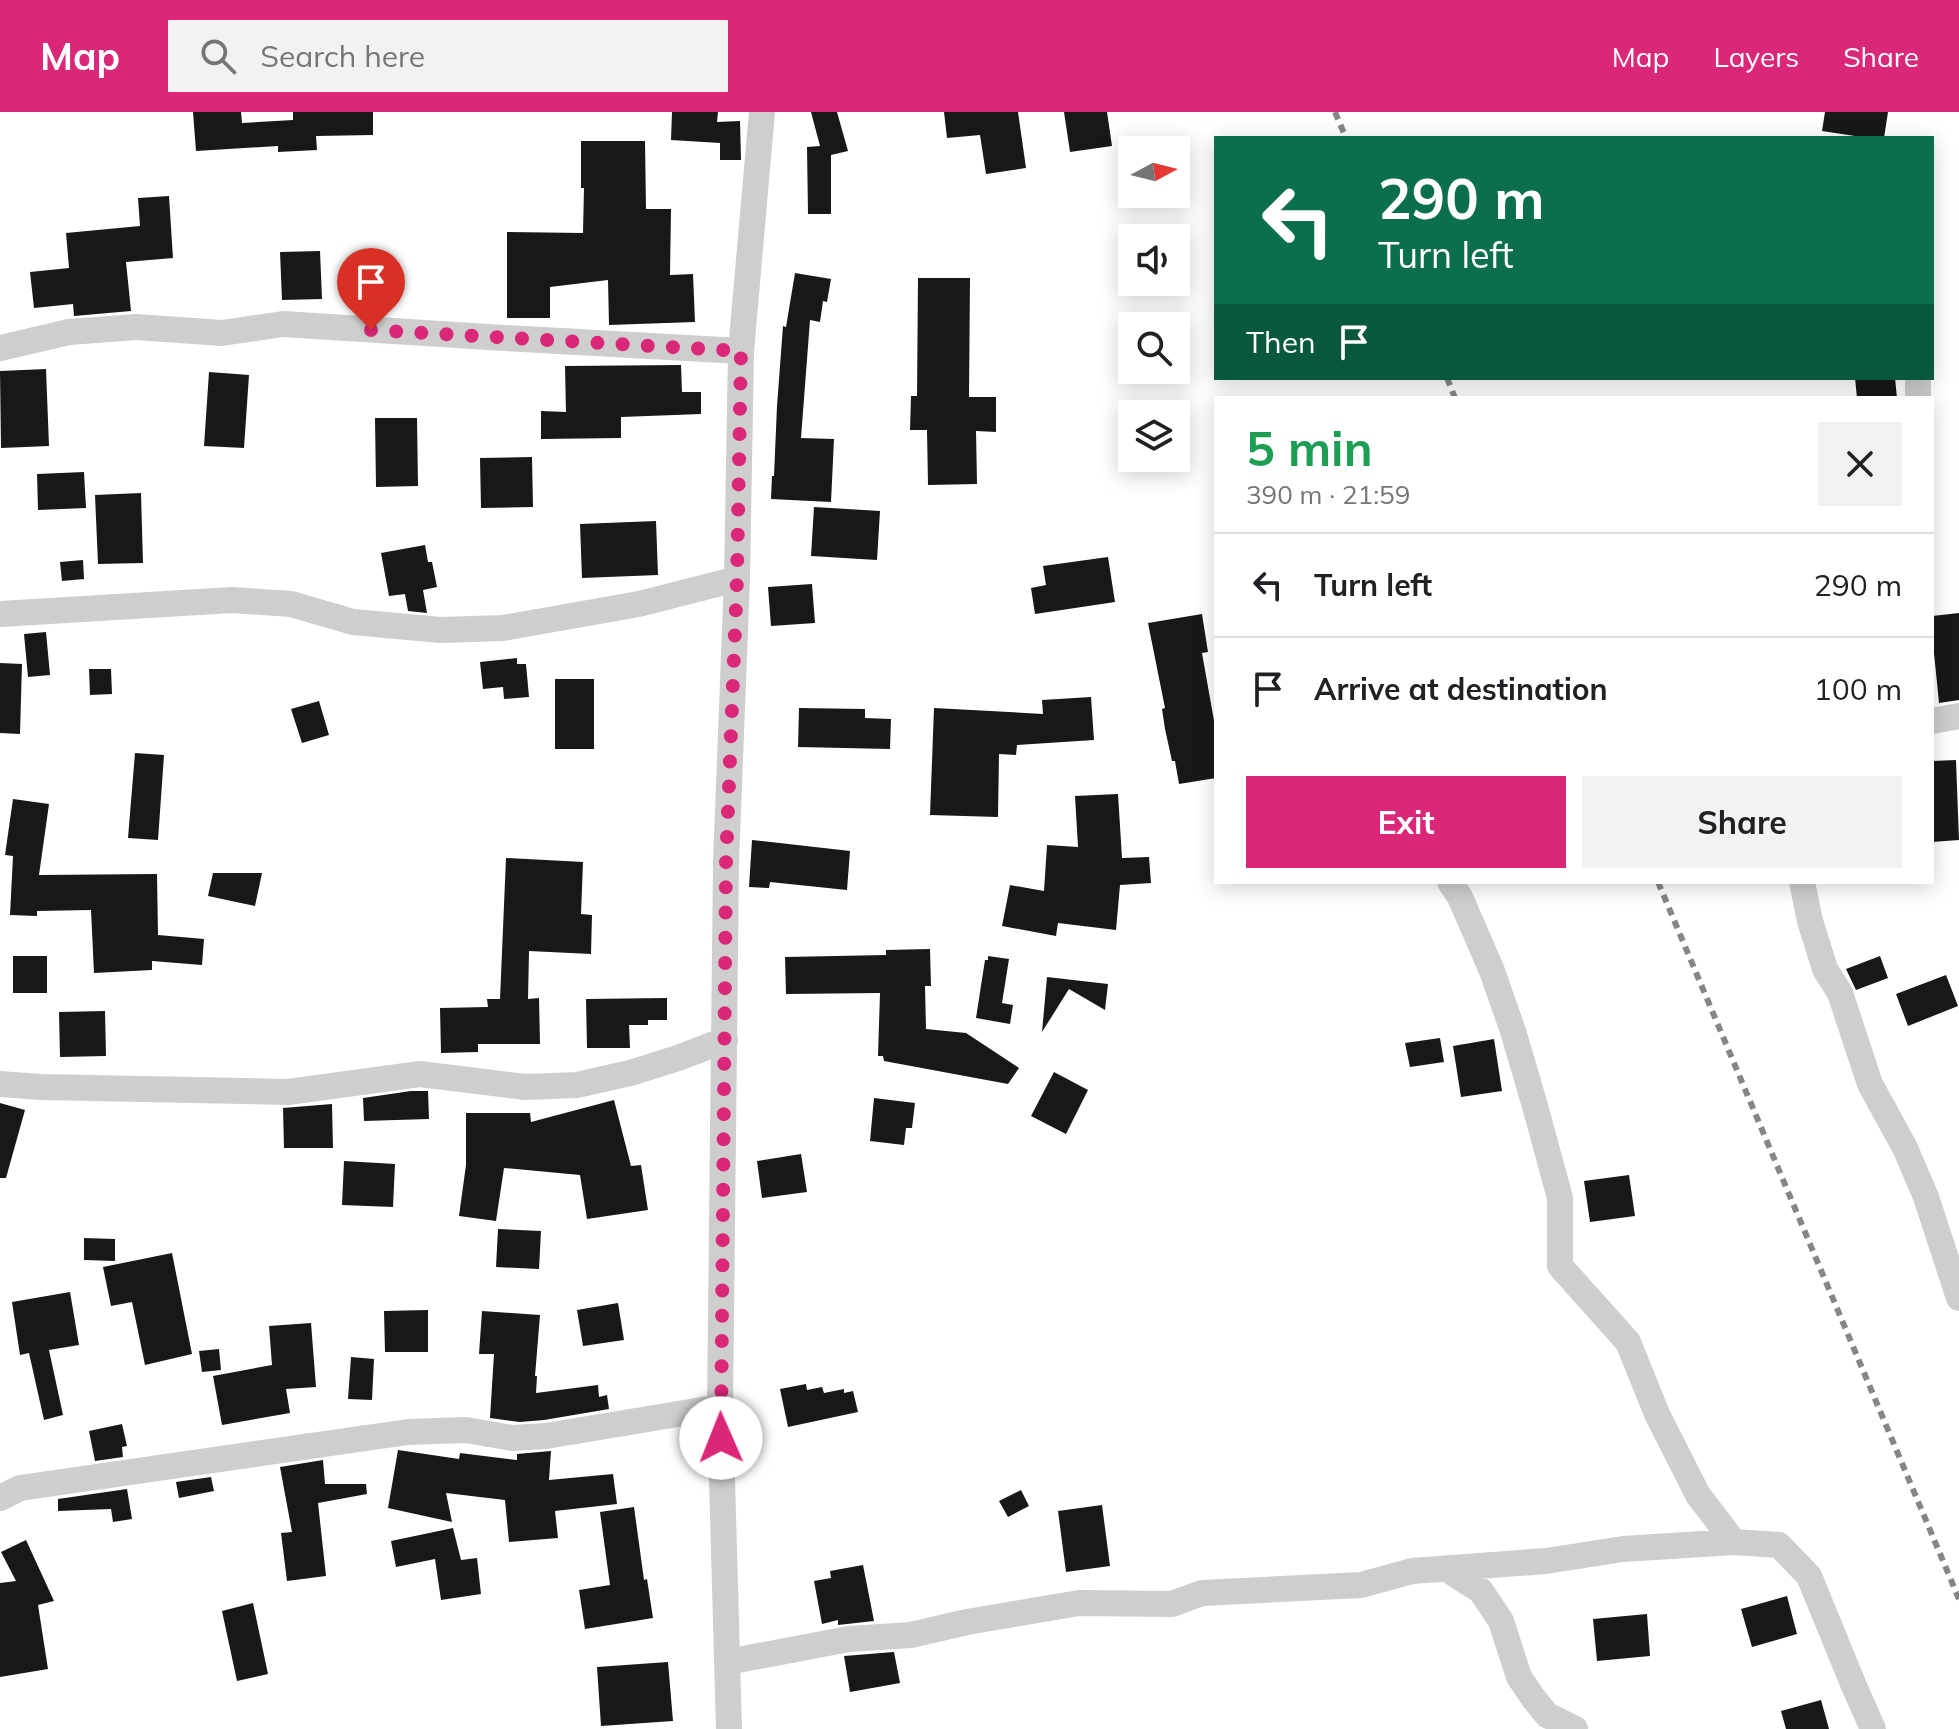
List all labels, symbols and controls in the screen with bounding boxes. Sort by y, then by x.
search box [168,20,728,92]
text: Map [40,32,120,80]
icon: search [196,34,240,78]
text: Search here [260,37,425,75]
text: Map [1612,39,1669,74]
text: Layers [1713,39,1799,74]
text: Share [1843,39,1919,74]
north arrow [1118,136,1190,208]
map controls [1118,136,1190,472]
text: 290 m [1378,163,1545,233]
icon: left [1246,168,1350,272]
button: sound [1118,224,1190,296]
text: Turn left [1378,232,1514,277]
pin [337,248,405,330]
icon: arrive [349,260,393,304]
button: search [1118,312,1190,384]
icon: arrive [1332,320,1376,364]
text: Then [1246,323,1316,361]
button: layers [1118,400,1190,472]
text: 5 min [1246,418,1373,478]
button: close [1818,422,1902,506]
text: 390 m · 21:59 [1246,478,1410,511]
icon: left [1246,563,1290,607]
text: Turn left [1314,566,1432,604]
text: 290 m [1814,566,1902,604]
icon: arrive [1246,667,1290,711]
text: Arrive at destination [1314,670,1608,708]
text: 100 m [1814,670,1902,708]
button: Exit [1246,776,1566,868]
button: Share [1582,776,1902,868]
position arrow [679,1396,763,1480]

